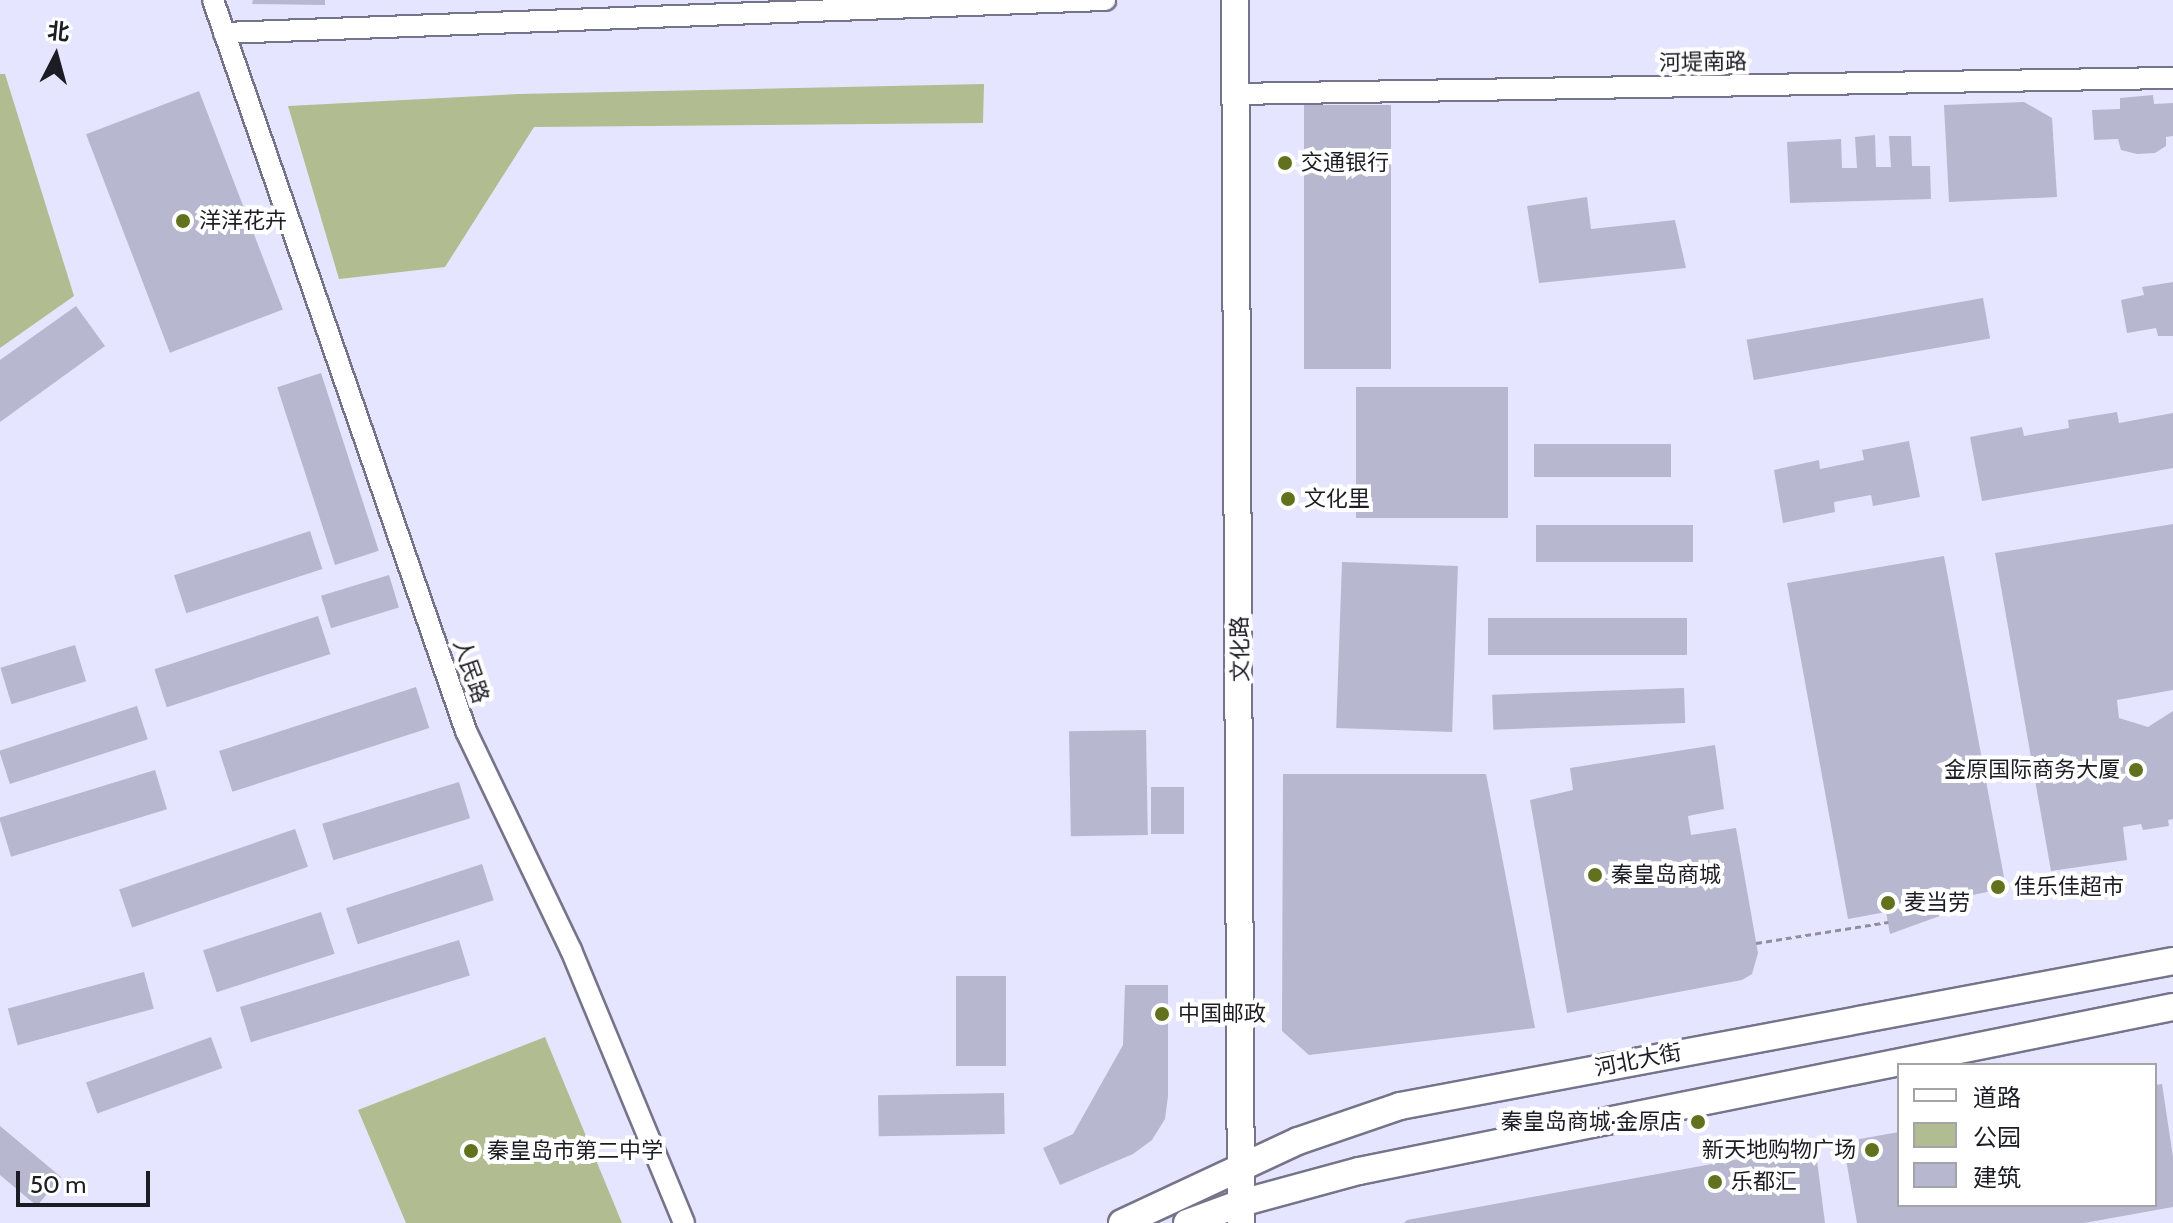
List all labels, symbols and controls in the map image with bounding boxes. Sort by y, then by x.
north arrow [16,16,96,96]
text: 北 [46,17,71,46]
street label: 河堤南路 [1659,48,1747,76]
place label: 交通银行 [1301,150,1389,176]
marker: 交通银行 [1276,154,1294,172]
place label: 洋洋花卉 [199,208,287,234]
marker: 洋洋花卉 [174,212,192,230]
place label: 文化里 [1304,486,1370,512]
marker: 文化里 [1279,490,1297,508]
street label: 文化路 [1226,616,1254,682]
street label: 人民路 [448,636,494,706]
place label: 金原国际商务大厦 [1944,757,2120,783]
marker: 金原国际商务大厦 [2127,761,2145,779]
place label: 秦皇岛商城 [1611,862,1721,888]
marker: 秦皇岛商城 [1586,866,1604,884]
place label: 佳乐佳超市 [2014,874,2124,900]
marker: 佳乐佳超市 [1989,878,2007,896]
place label: 麦当劳 [1904,890,1970,916]
marker: 麦当劳 [1879,894,1897,912]
place label: 中国邮政 [1178,1001,1266,1027]
marker: 中国邮政 [1153,1005,1171,1023]
street label: 河北大街 [1592,1039,1684,1081]
legend [1897,1063,2157,1207]
text: 道路 [1973,1083,2021,1112]
place label: 秦皇岛商城·金原店 [1501,1109,1682,1135]
marker: 秦皇岛商城·金原店 [1689,1113,1707,1131]
text: 公园 [1973,1123,2021,1152]
place label: 新天地购物广场 [1702,1137,1856,1163]
place label: 秦皇岛市第二中学 [487,1138,663,1164]
marker: 新天地购物广场 [1863,1141,1881,1159]
marker: 秦皇岛市第二中学 [462,1142,480,1160]
scale bar [20,1155,154,1205]
text: 建筑 [1973,1163,2021,1192]
place label: 乐都汇 [1731,1169,1797,1195]
text: 50 m [30,1170,86,1199]
marker: 乐都汇 [1706,1173,1724,1191]

